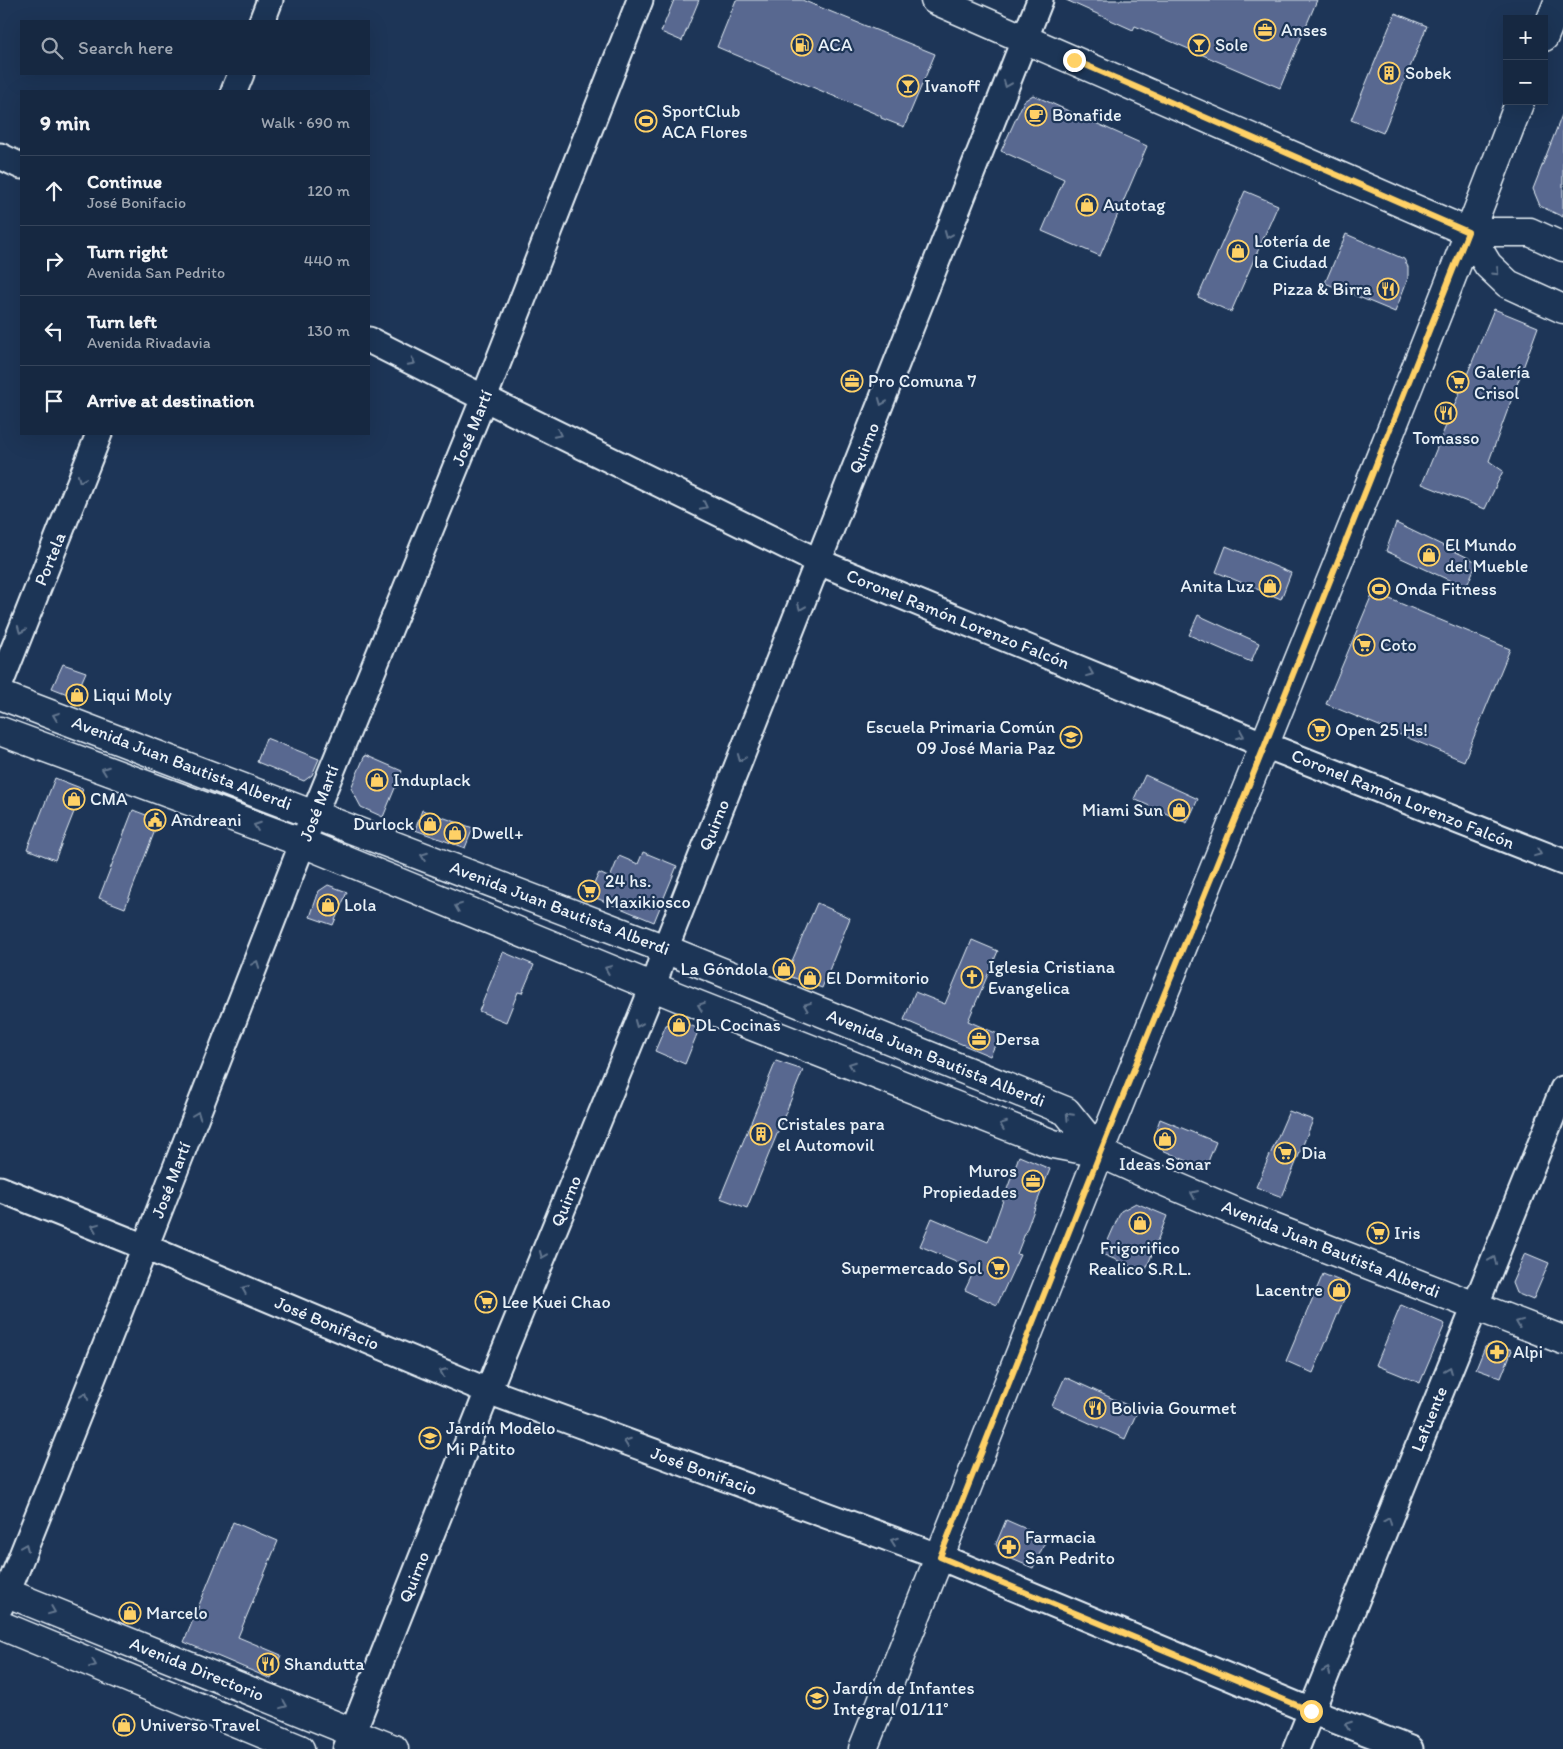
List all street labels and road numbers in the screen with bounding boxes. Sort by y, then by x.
street label: José Martí [447,387,497,469]
street label: Quirno [844,419,884,477]
street label: Portela [29,528,71,589]
street label: Coronel Ramón Lorenzo Falcón [843,564,1073,674]
street label: Avenida Juan Bautista Alberdi [69,711,295,815]
street label: Coronel Ramón Lorenzo Falcón [1288,744,1518,854]
street label: José Martí [294,761,344,844]
street label: Quirno [694,796,734,854]
street label: Avenida Juan Bautista Alberdi [447,856,673,960]
street label: Avenida Juan Bautista Alberdi [824,1004,1048,1112]
street label: José Martí [146,1138,196,1221]
street label: Quirno [546,1172,586,1230]
street label: Avenida Juan Bautista Alberdi [1219,1195,1443,1303]
street label: José Bonifacio [271,1291,383,1355]
street label: Lafuente [1406,1383,1452,1455]
street label: José Bonifacio [648,1442,760,1500]
street label: Quirno [394,1548,434,1606]
street label: Avenida Directorio [127,1632,267,1706]

